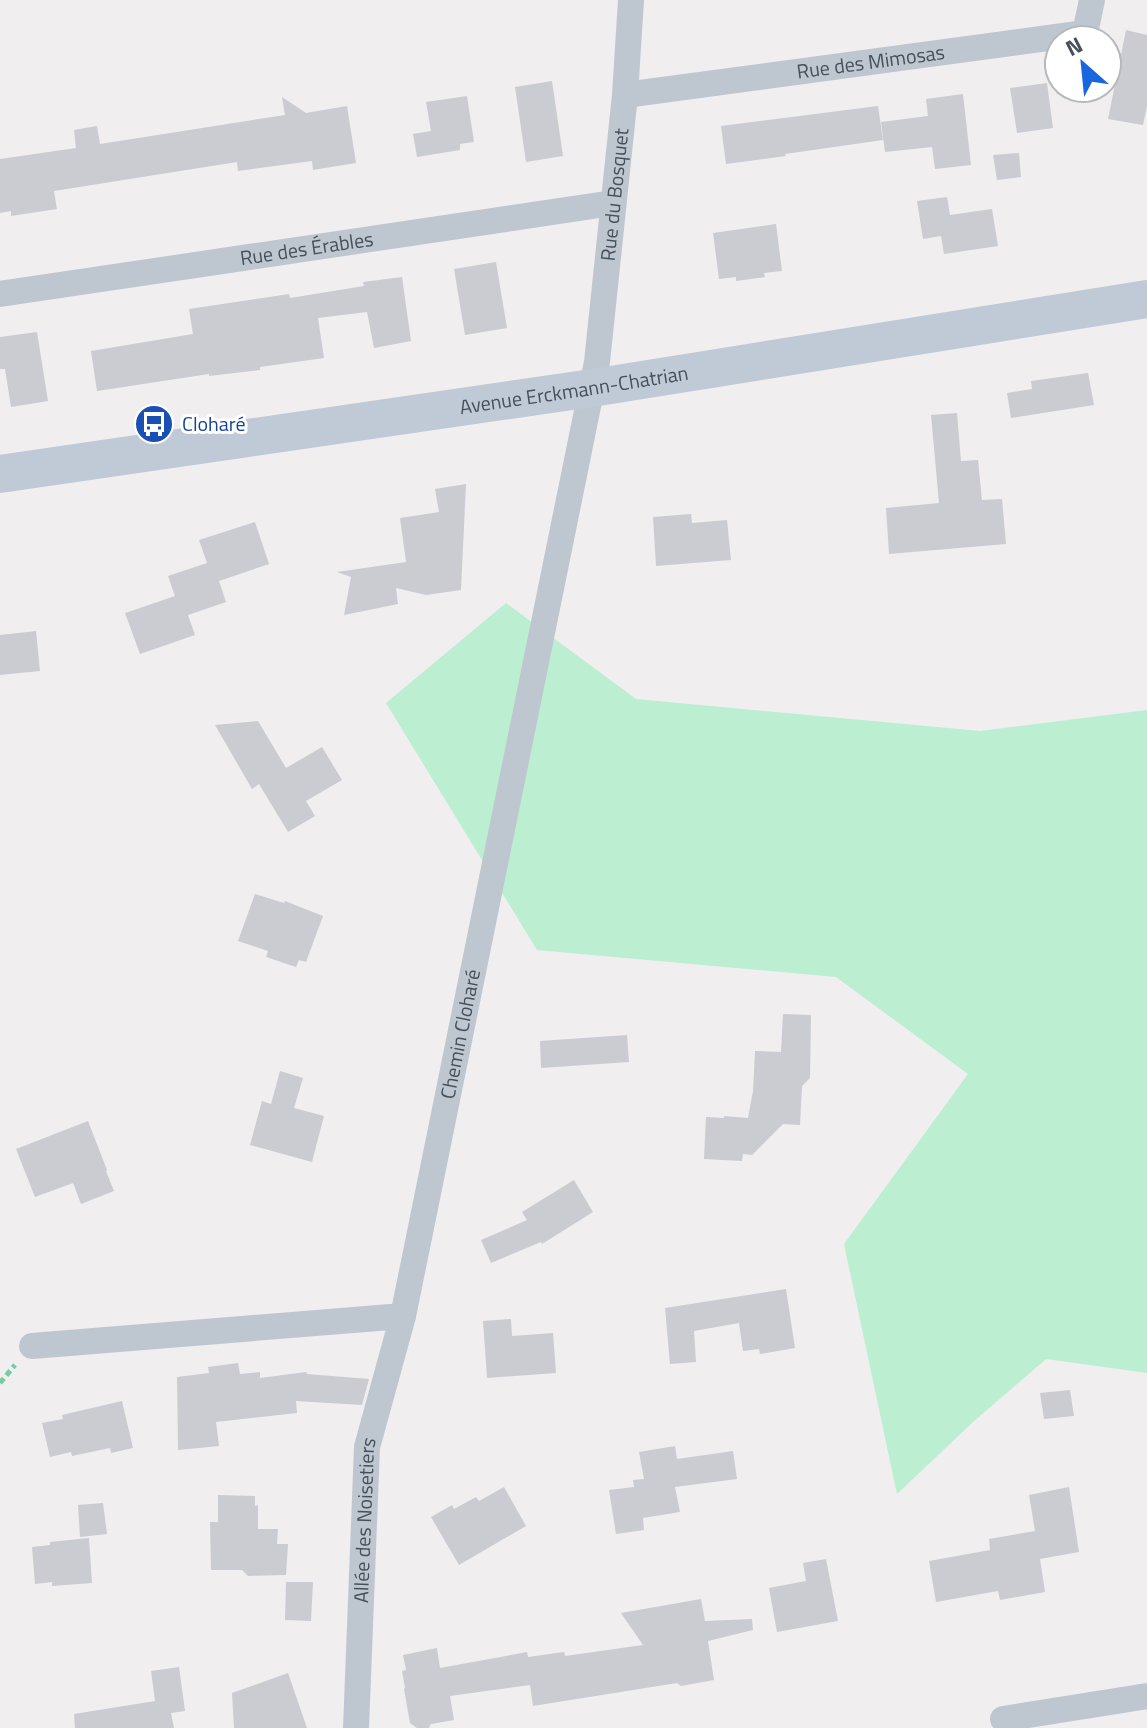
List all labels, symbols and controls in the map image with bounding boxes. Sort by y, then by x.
north arrow [1043,24,1123,104]
text: N [1059,28,1088,65]
street label: Rue des Mimosas [795,36,947,87]
street label: Rue du Bosquet [592,127,636,263]
street label: Rue des Érables [238,223,375,273]
street label: Avenue Erckmann-Chatrian [457,357,690,422]
bus stop icon: Cloharé [133,403,175,445]
place label: Cloharé [182,408,246,439]
street label: Chemin Cloharé [432,966,488,1102]
street label: Allée des Noisetiers [345,1433,384,1604]

